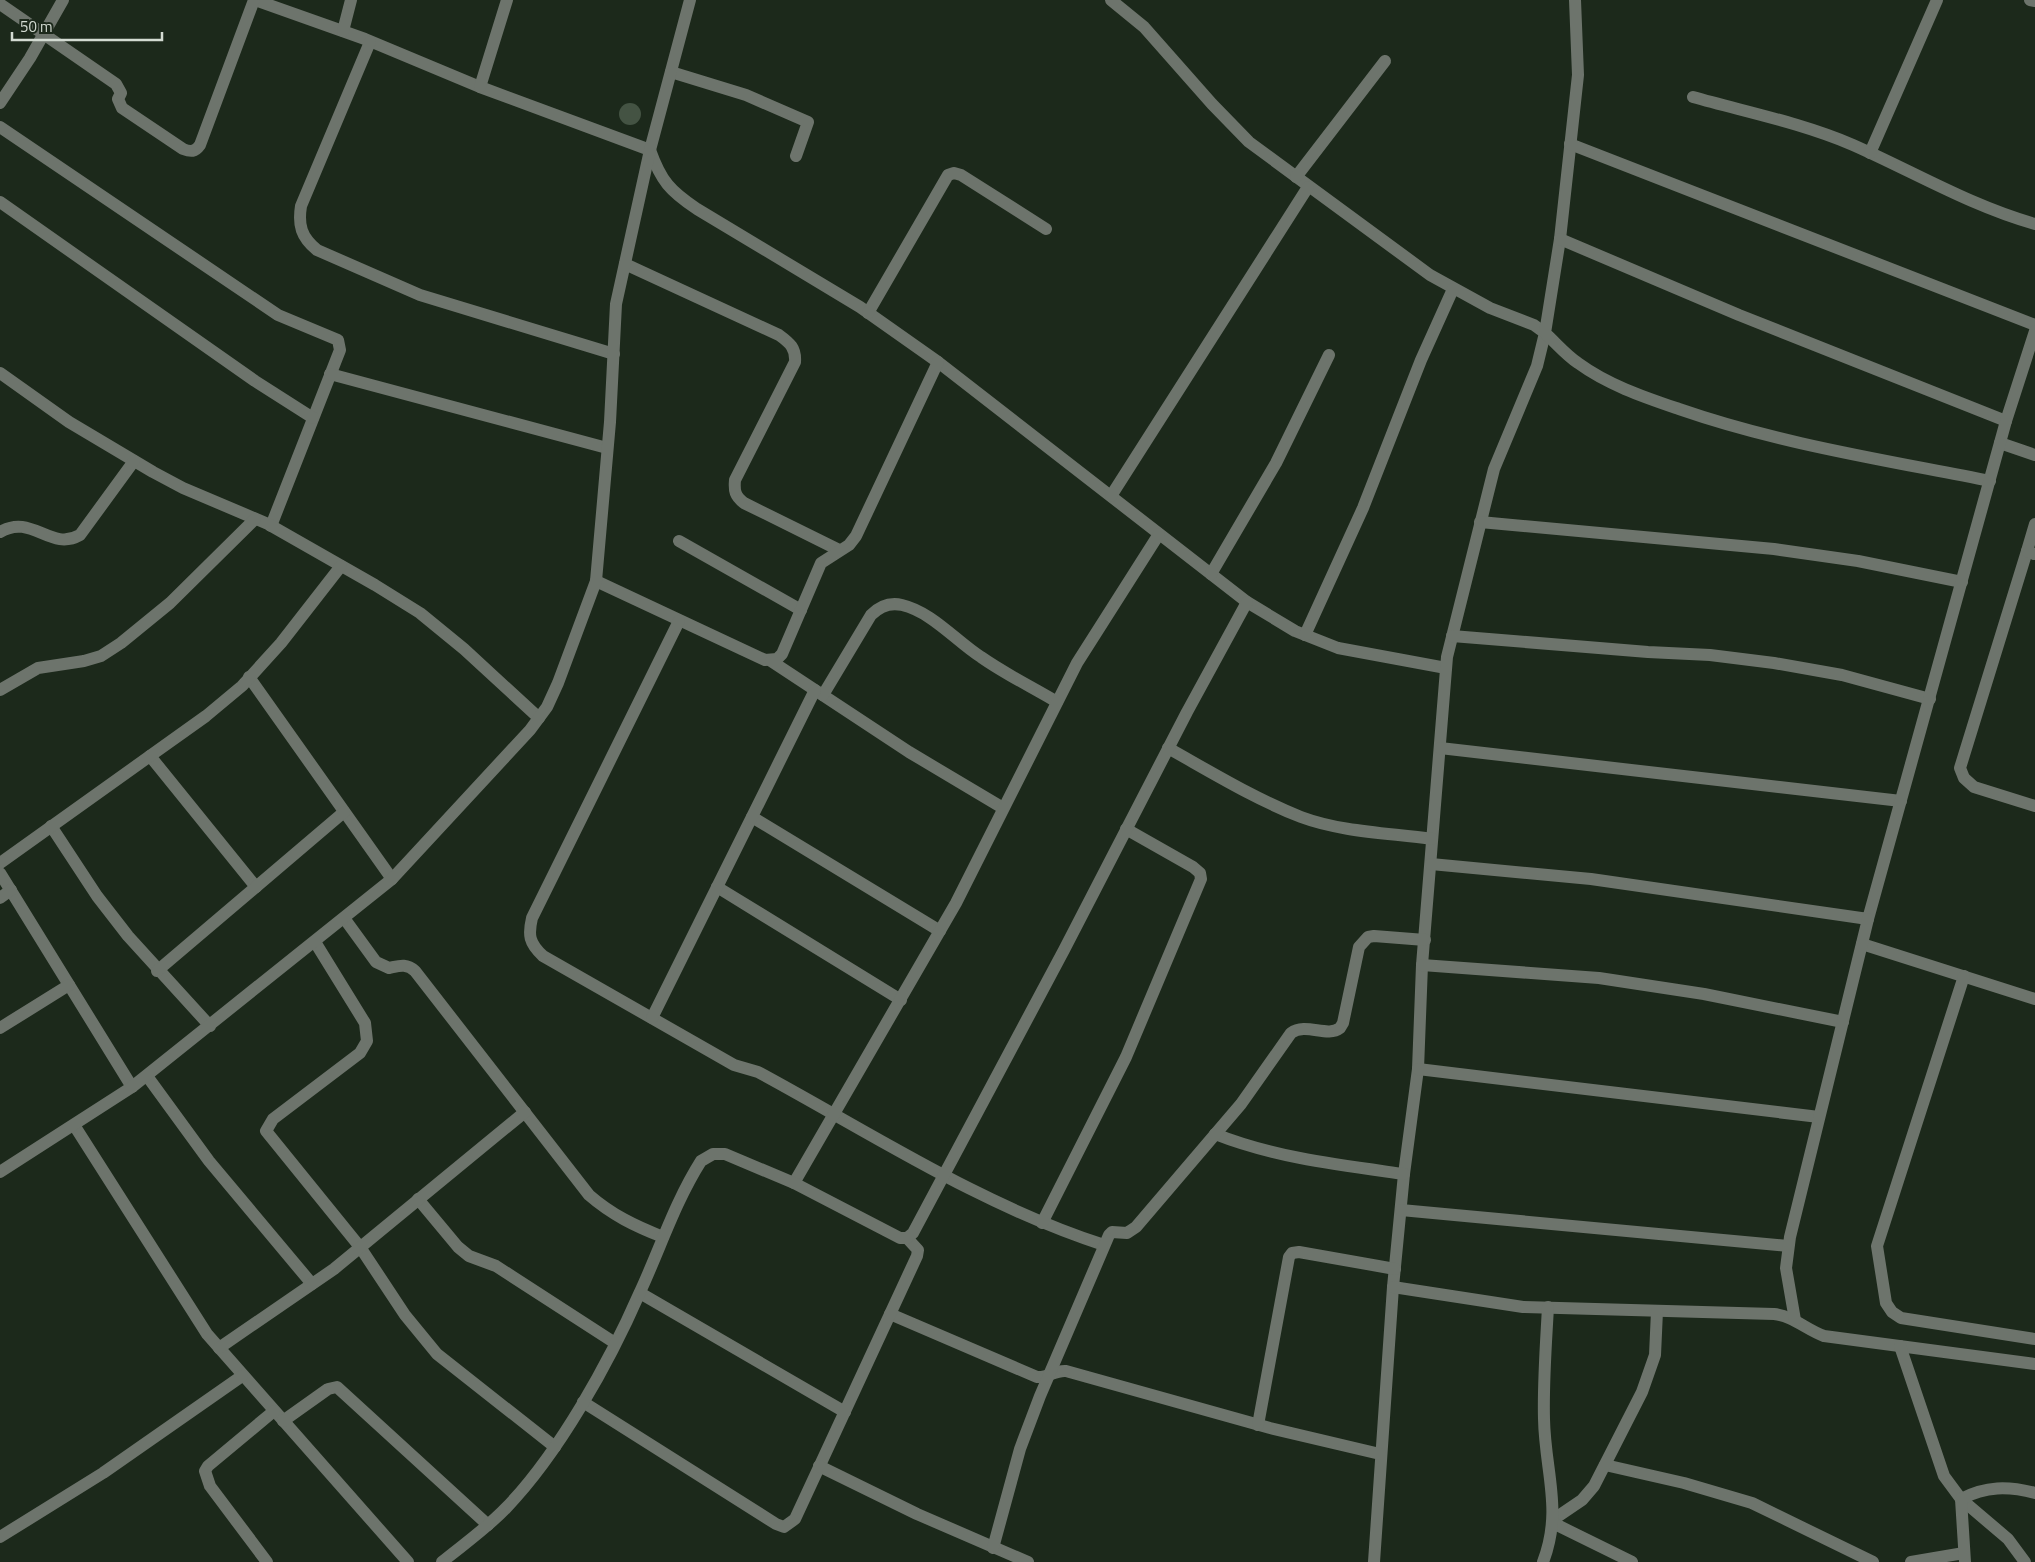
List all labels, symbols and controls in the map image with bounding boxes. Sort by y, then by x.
scale bar [12,10,162,42]
text: 50 m [20,15,53,38]

